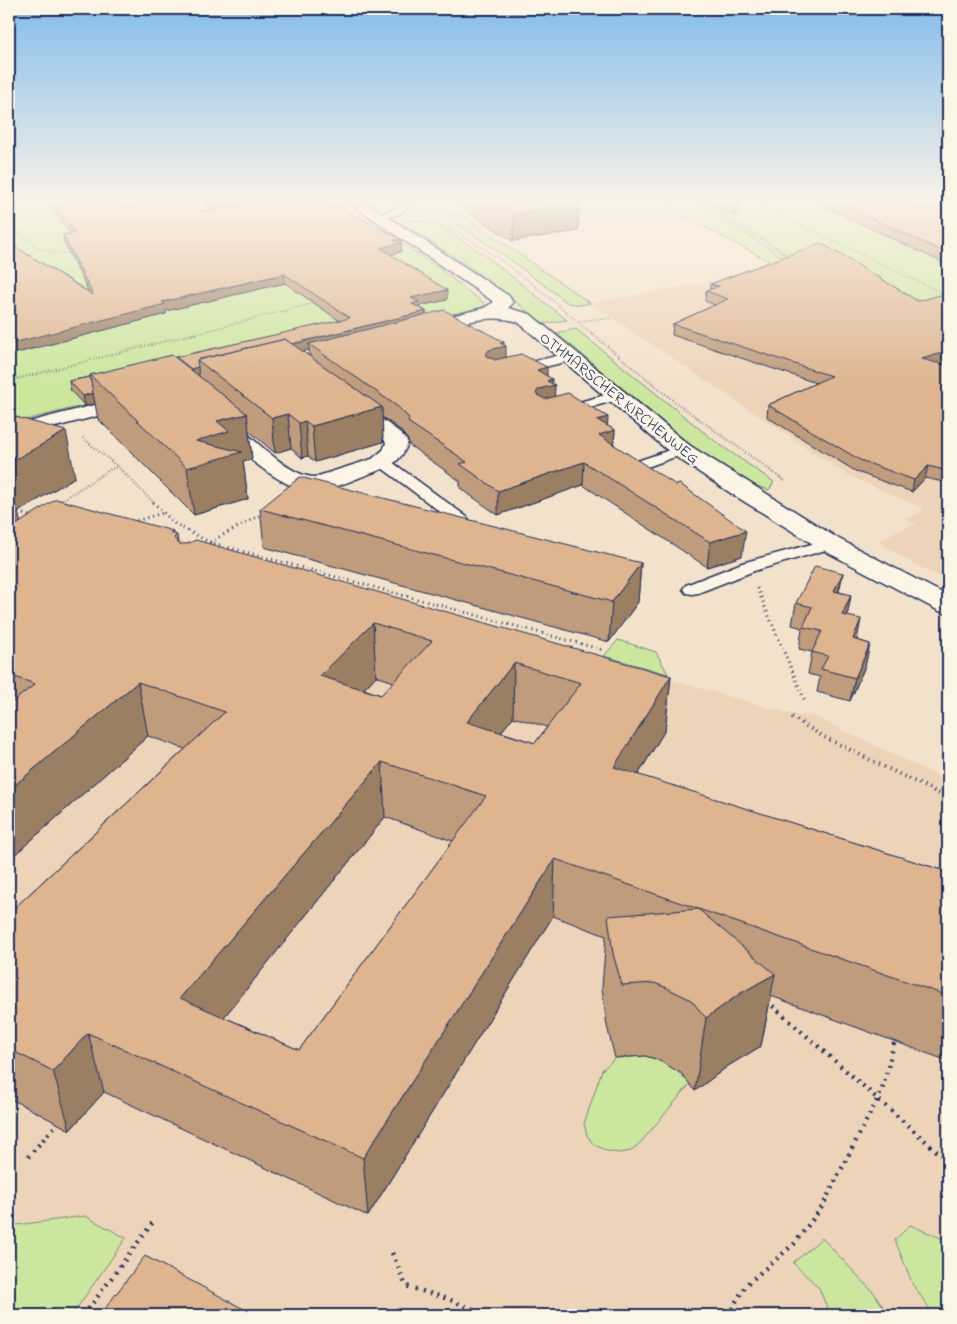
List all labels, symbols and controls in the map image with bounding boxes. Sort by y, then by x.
street label: OTHMARSCHER KIRCHENWEG [534,326,704,471]

